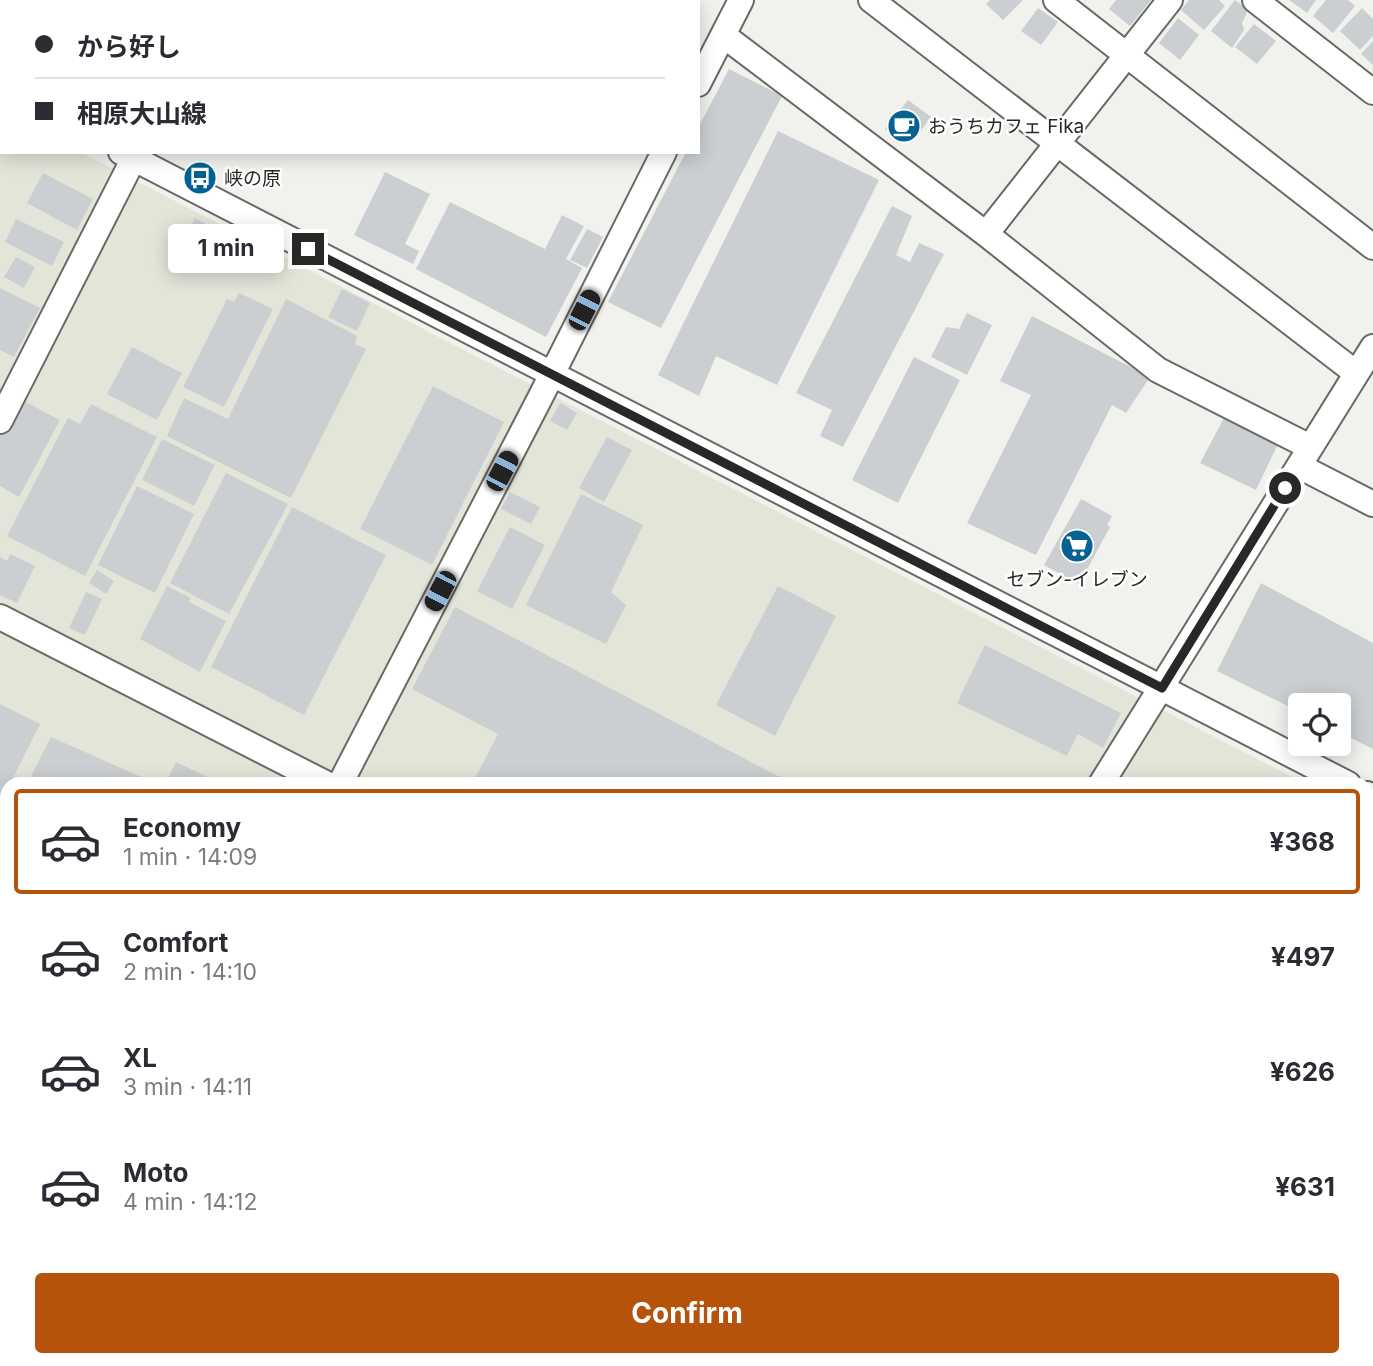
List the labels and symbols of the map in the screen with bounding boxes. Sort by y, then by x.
cafe icon: おうちカフェ Fika [885,107,923,145]
place label: おうちカフェ Fika [928,115,1084,138]
bus stop icon: 峡の原 [181,159,219,197]
place label: 峡の原 [224,167,281,190]
callout: 1 min [168,224,284,274]
route end [292,233,324,265]
car [566,287,603,333]
car [483,448,522,494]
route start [1269,472,1301,504]
supermarket icon: セブン-イレブン [1058,527,1096,565]
car [421,568,460,614]
place label: セブン-イレブン [1006,568,1148,591]

